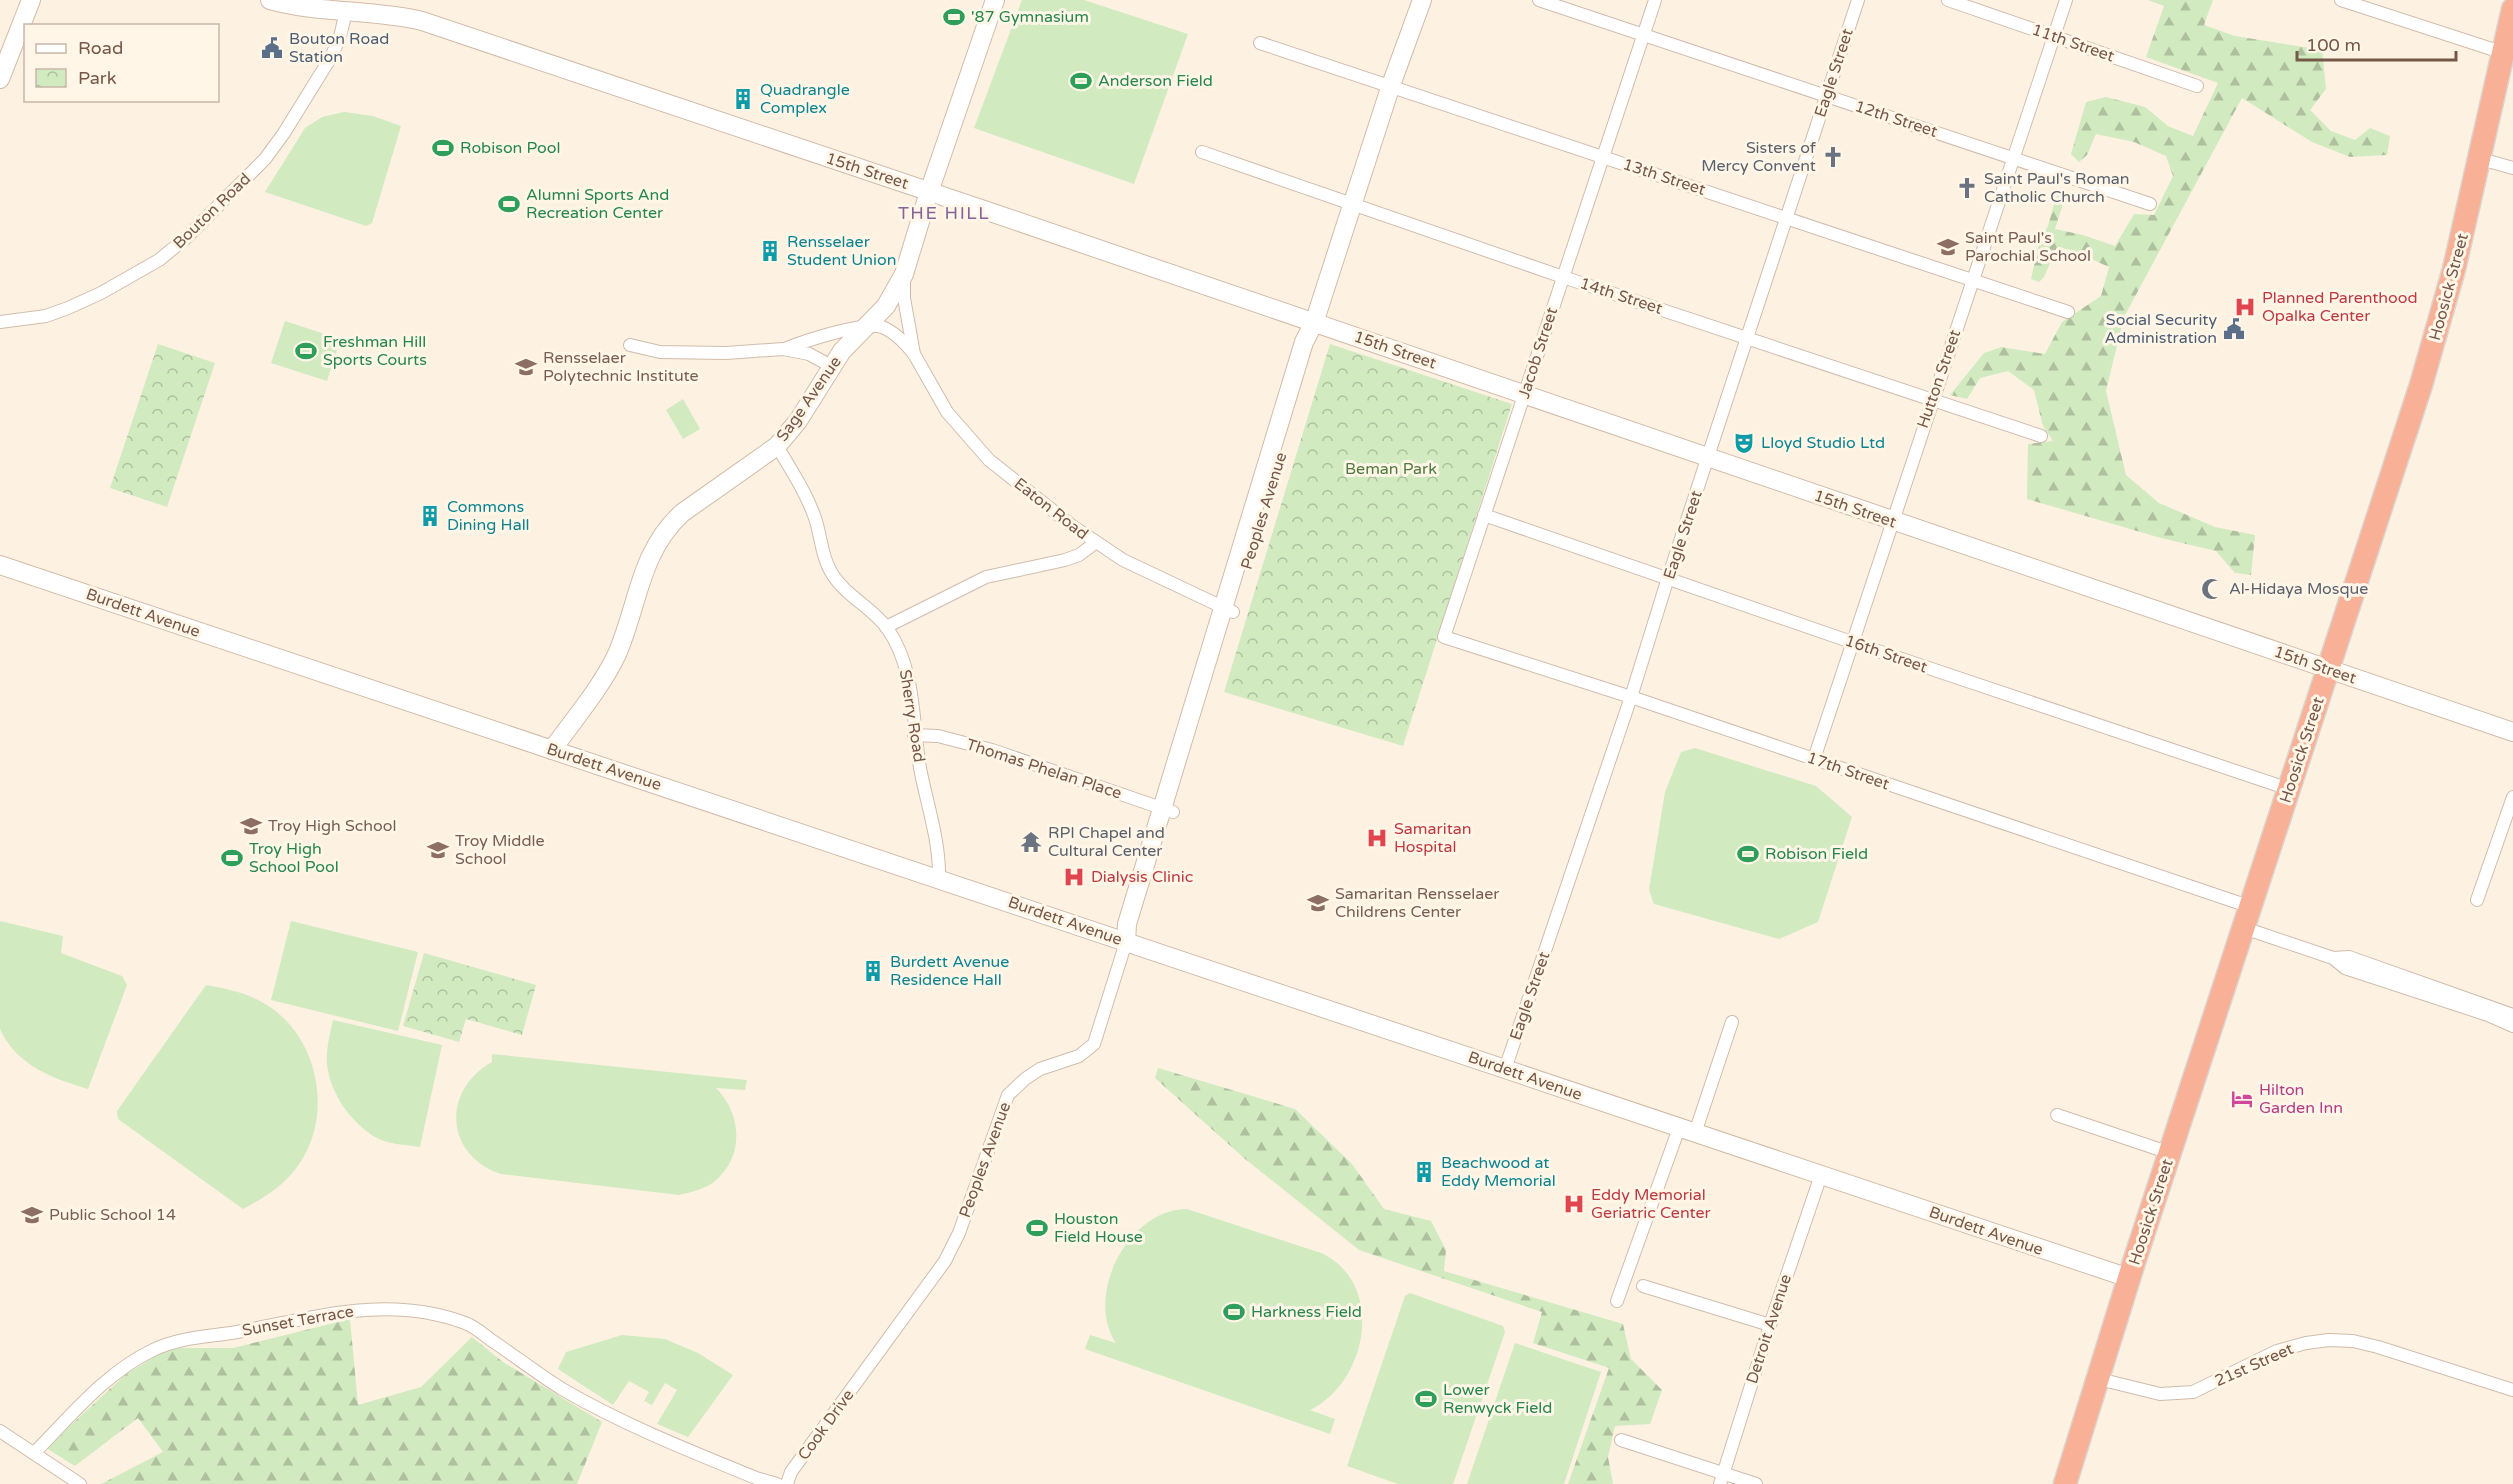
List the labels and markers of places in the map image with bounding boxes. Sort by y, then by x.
sports icon: '87 Gymnasium [942,5,966,29]
place label: '87 Gymnasium [971,7,1089,27]
place label: Bouton Road Station [289,29,389,67]
public building icon: Bouton Road Station [260,36,284,60]
sports icon: Anderson Field [1069,69,1093,93]
place label: Anderson Field [1098,71,1213,91]
place label: Quadrangle Complex [760,80,850,118]
building icon: Quadrangle Complex [731,87,755,111]
sports icon: Robison Pool [431,136,455,160]
place label: Robison Pool [460,138,560,158]
place label: Sisters of Mercy Convent [1701,138,1817,176]
church icon: Sisters of Mercy Convent [1821,145,1845,169]
place label: Saint Paul's Roman Catholic Church [1984,169,2130,207]
church icon: Saint Paul's Roman Catholic Church [1955,176,1979,200]
place label: Alumni Sports And Recreation Center [526,185,669,223]
sports icon: Alumni Sports And Recreation Center [497,192,521,216]
place label: Saint Paul's Parochial School [1965,228,2091,266]
place label: Rensselaer Student Union [787,232,896,270]
school or university icon: Saint Paul's Parochial School [1936,235,1960,259]
building icon: Rensselaer Student Union [758,239,782,263]
place label: Planned Parenthood Opalka Center [2262,288,2418,326]
hospital icon: Planned Parenthood Opalka Center [2233,295,2257,319]
place label: Social Security Administration [2105,310,2217,348]
public building icon: Social Security Administration [2222,317,2246,341]
place label: Freshman Hill Sports Courts [323,332,427,370]
sports icon: Freshman Hill Sports Courts [294,339,318,363]
place label: Rensselaer Polytechnic Institute [543,348,699,386]
school or university icon: Rensselaer Polytechnic Institute [514,355,538,379]
theatre icon: Lloyd Studio Ltd [1732,431,1756,455]
place label: Lloyd Studio Ltd [1761,433,1885,453]
place label: Commons Dining Hall [447,497,530,535]
building icon: Commons Dining Hall [418,504,442,528]
mosque icon: Al-Hidaya Mosque [2200,577,2224,601]
place label: Al-Hidaya Mosque [2229,579,2368,599]
school or university icon: Troy High School [239,814,263,838]
place label: Troy High School [268,816,397,836]
place label: Samaritan Hospital [1394,819,1472,857]
place label: RPI Chapel and Cultural Center [1048,823,1165,861]
hospital icon: Samaritan Hospital [1365,826,1389,850]
temple icon: RPI Chapel and Cultural Center [1019,830,1043,854]
place label: Troy Middle School [455,831,545,869]
school or university icon: Troy Middle School [426,838,450,862]
place label: Troy High School Pool [249,839,339,877]
sports icon: Robison Field [1736,842,1760,866]
place label: Robison Field [1765,844,1868,864]
sports icon: Troy High School Pool [220,846,244,870]
hospital icon: Dialysis Clinic [1062,865,1086,889]
place label: Dialysis Clinic [1091,867,1193,887]
place label: Samaritan Rensselaer Childrens Center [1335,884,1500,922]
school or university icon: Samaritan Rensselaer Childrens Center [1306,891,1330,915]
place label: Burdett Avenue Residence Hall [890,952,1009,990]
building icon: Burdett Avenue Residence Hall [861,959,885,983]
place label: Hilton Garden Inn [2259,1080,2343,1118]
hotel icon: Hilton Garden Inn [2230,1087,2254,1111]
place label: Beachwood at Eddy Memorial [1441,1153,1556,1191]
building icon: Beachwood at Eddy Memorial [1412,1160,1436,1184]
place label: Eddy Memorial Geriatric Center [1591,1185,1712,1223]
hospital icon: Eddy Memorial Geriatric Center [1562,1192,1586,1216]
school or university icon: Public School 14 [20,1203,44,1227]
place label: Public School 14 [49,1205,176,1225]
place label: Houston Field House [1054,1209,1143,1247]
sports icon: Houston Field House [1025,1216,1049,1240]
sports icon: Harkness Field [1222,1300,1246,1324]
place label: Harkness Field [1251,1302,1362,1322]
place label: Lower Renwyck Field [1443,1380,1552,1418]
sports icon: Lower Renwyck Field [1414,1387,1438,1411]

